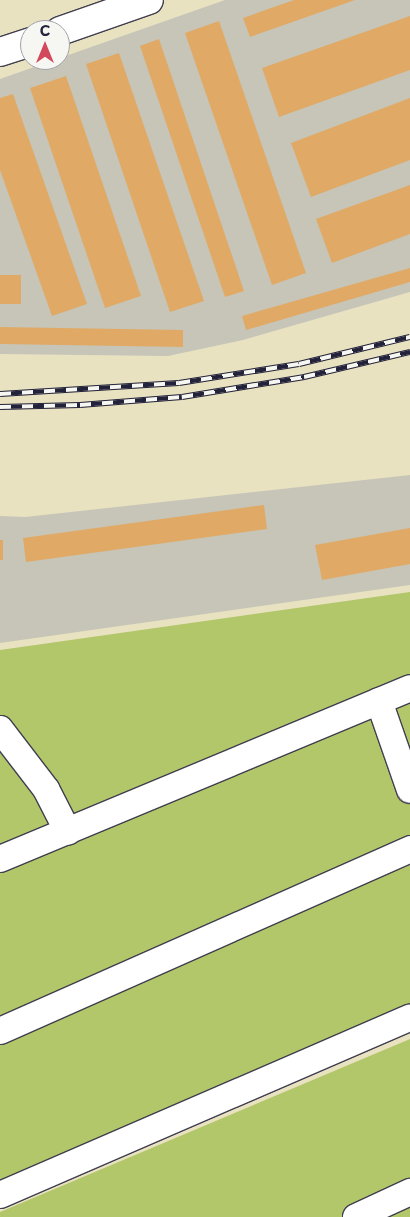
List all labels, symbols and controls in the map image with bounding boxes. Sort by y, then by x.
north arrow [20,20,70,70]
text: С [40,20,50,41]

